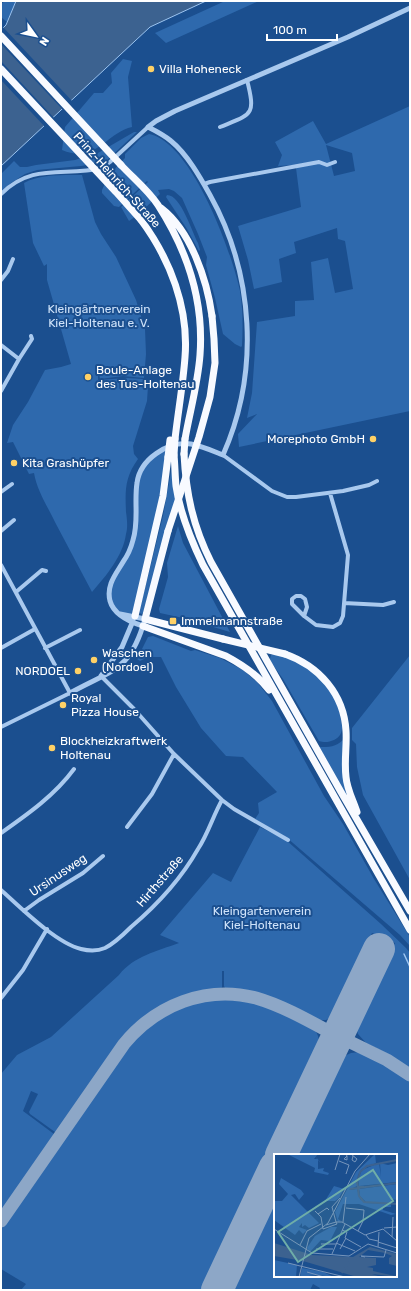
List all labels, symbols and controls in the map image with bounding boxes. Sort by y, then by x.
north arrow [16,16,56,56]
scale bar [267,16,337,42]
text: 100 m [273,23,307,37]
text: N [36,34,52,48]
place label: Villa Hoheneck [159,62,242,76]
marker: Villa Hoheneck [146,64,156,74]
street label: Prinz-Heinrich-Straße [70,129,164,231]
park label: Kleingärtnerverein Kiel-Holtenau e. V. [47,302,151,330]
place label: Boule-Anlage des Tus-Holtenau [96,363,194,391]
marker: Boule-Anlage des Tus-Holtenau [83,372,93,382]
place label: Morephoto GmbH [267,432,365,446]
marker: Morephoto GmbH [368,434,378,444]
place label: Kita Grashüpfer [22,456,110,470]
marker: Kita Grashüpfer [9,458,19,468]
place label: Immelmannstraße [181,614,283,628]
marker: Immelmannstraße [168,616,178,626]
place label: Waschen (Nordoel) [102,646,153,674]
marker: Waschen (Nordoel) [89,655,99,665]
place label: NORDOEL [15,664,70,678]
marker: NORDOEL [73,666,83,676]
place label: Royal Pizza House [71,691,139,719]
marker: Royal Pizza House [58,700,68,710]
place label: Blockheizkraftwerk Holtenau [60,734,168,762]
marker: Blockheizkraftwerk Holtenau [47,743,57,753]
street label: Ursinusweg [27,851,89,899]
street label: Hirthstraße [134,852,186,910]
park label: Kleingartenverein Kiel-Holtenau [213,904,311,932]
inset map [274,1154,397,1277]

